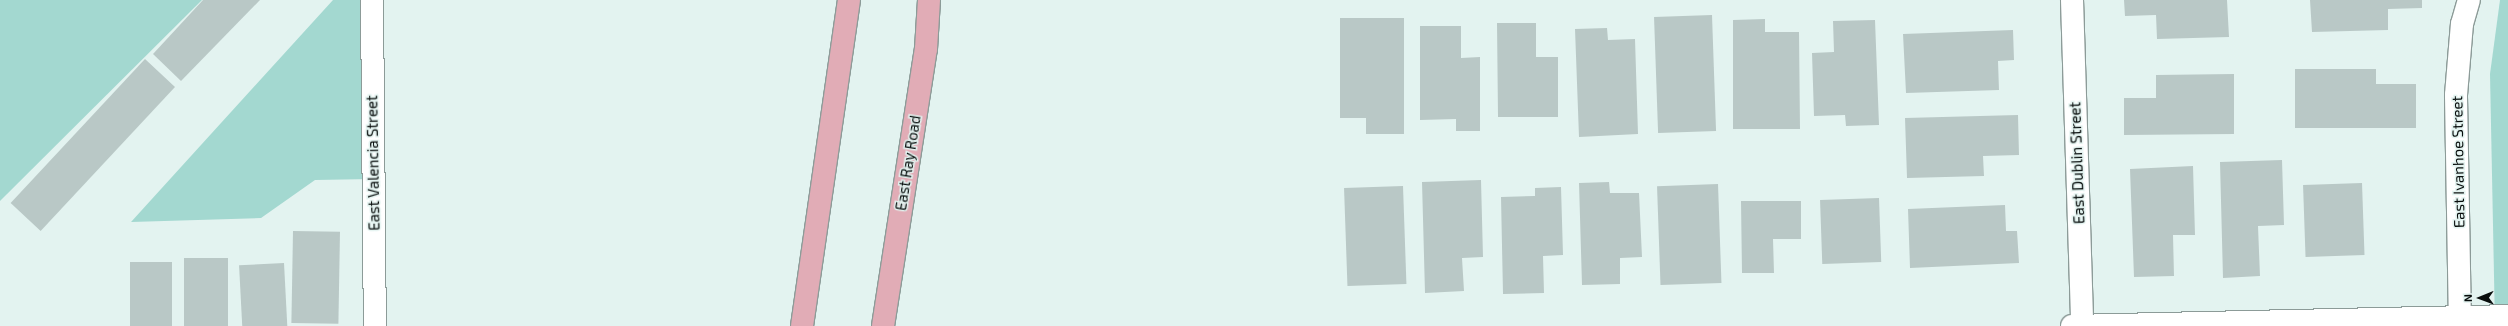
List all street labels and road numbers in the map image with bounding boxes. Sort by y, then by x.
street label: East Valencia Street [363,95,383,231]
street label: East Ivanhoe Street [2448,96,2468,228]
street label: East Dublin Street [2066,102,2088,224]
street label: East Ray Road [892,114,924,212]

